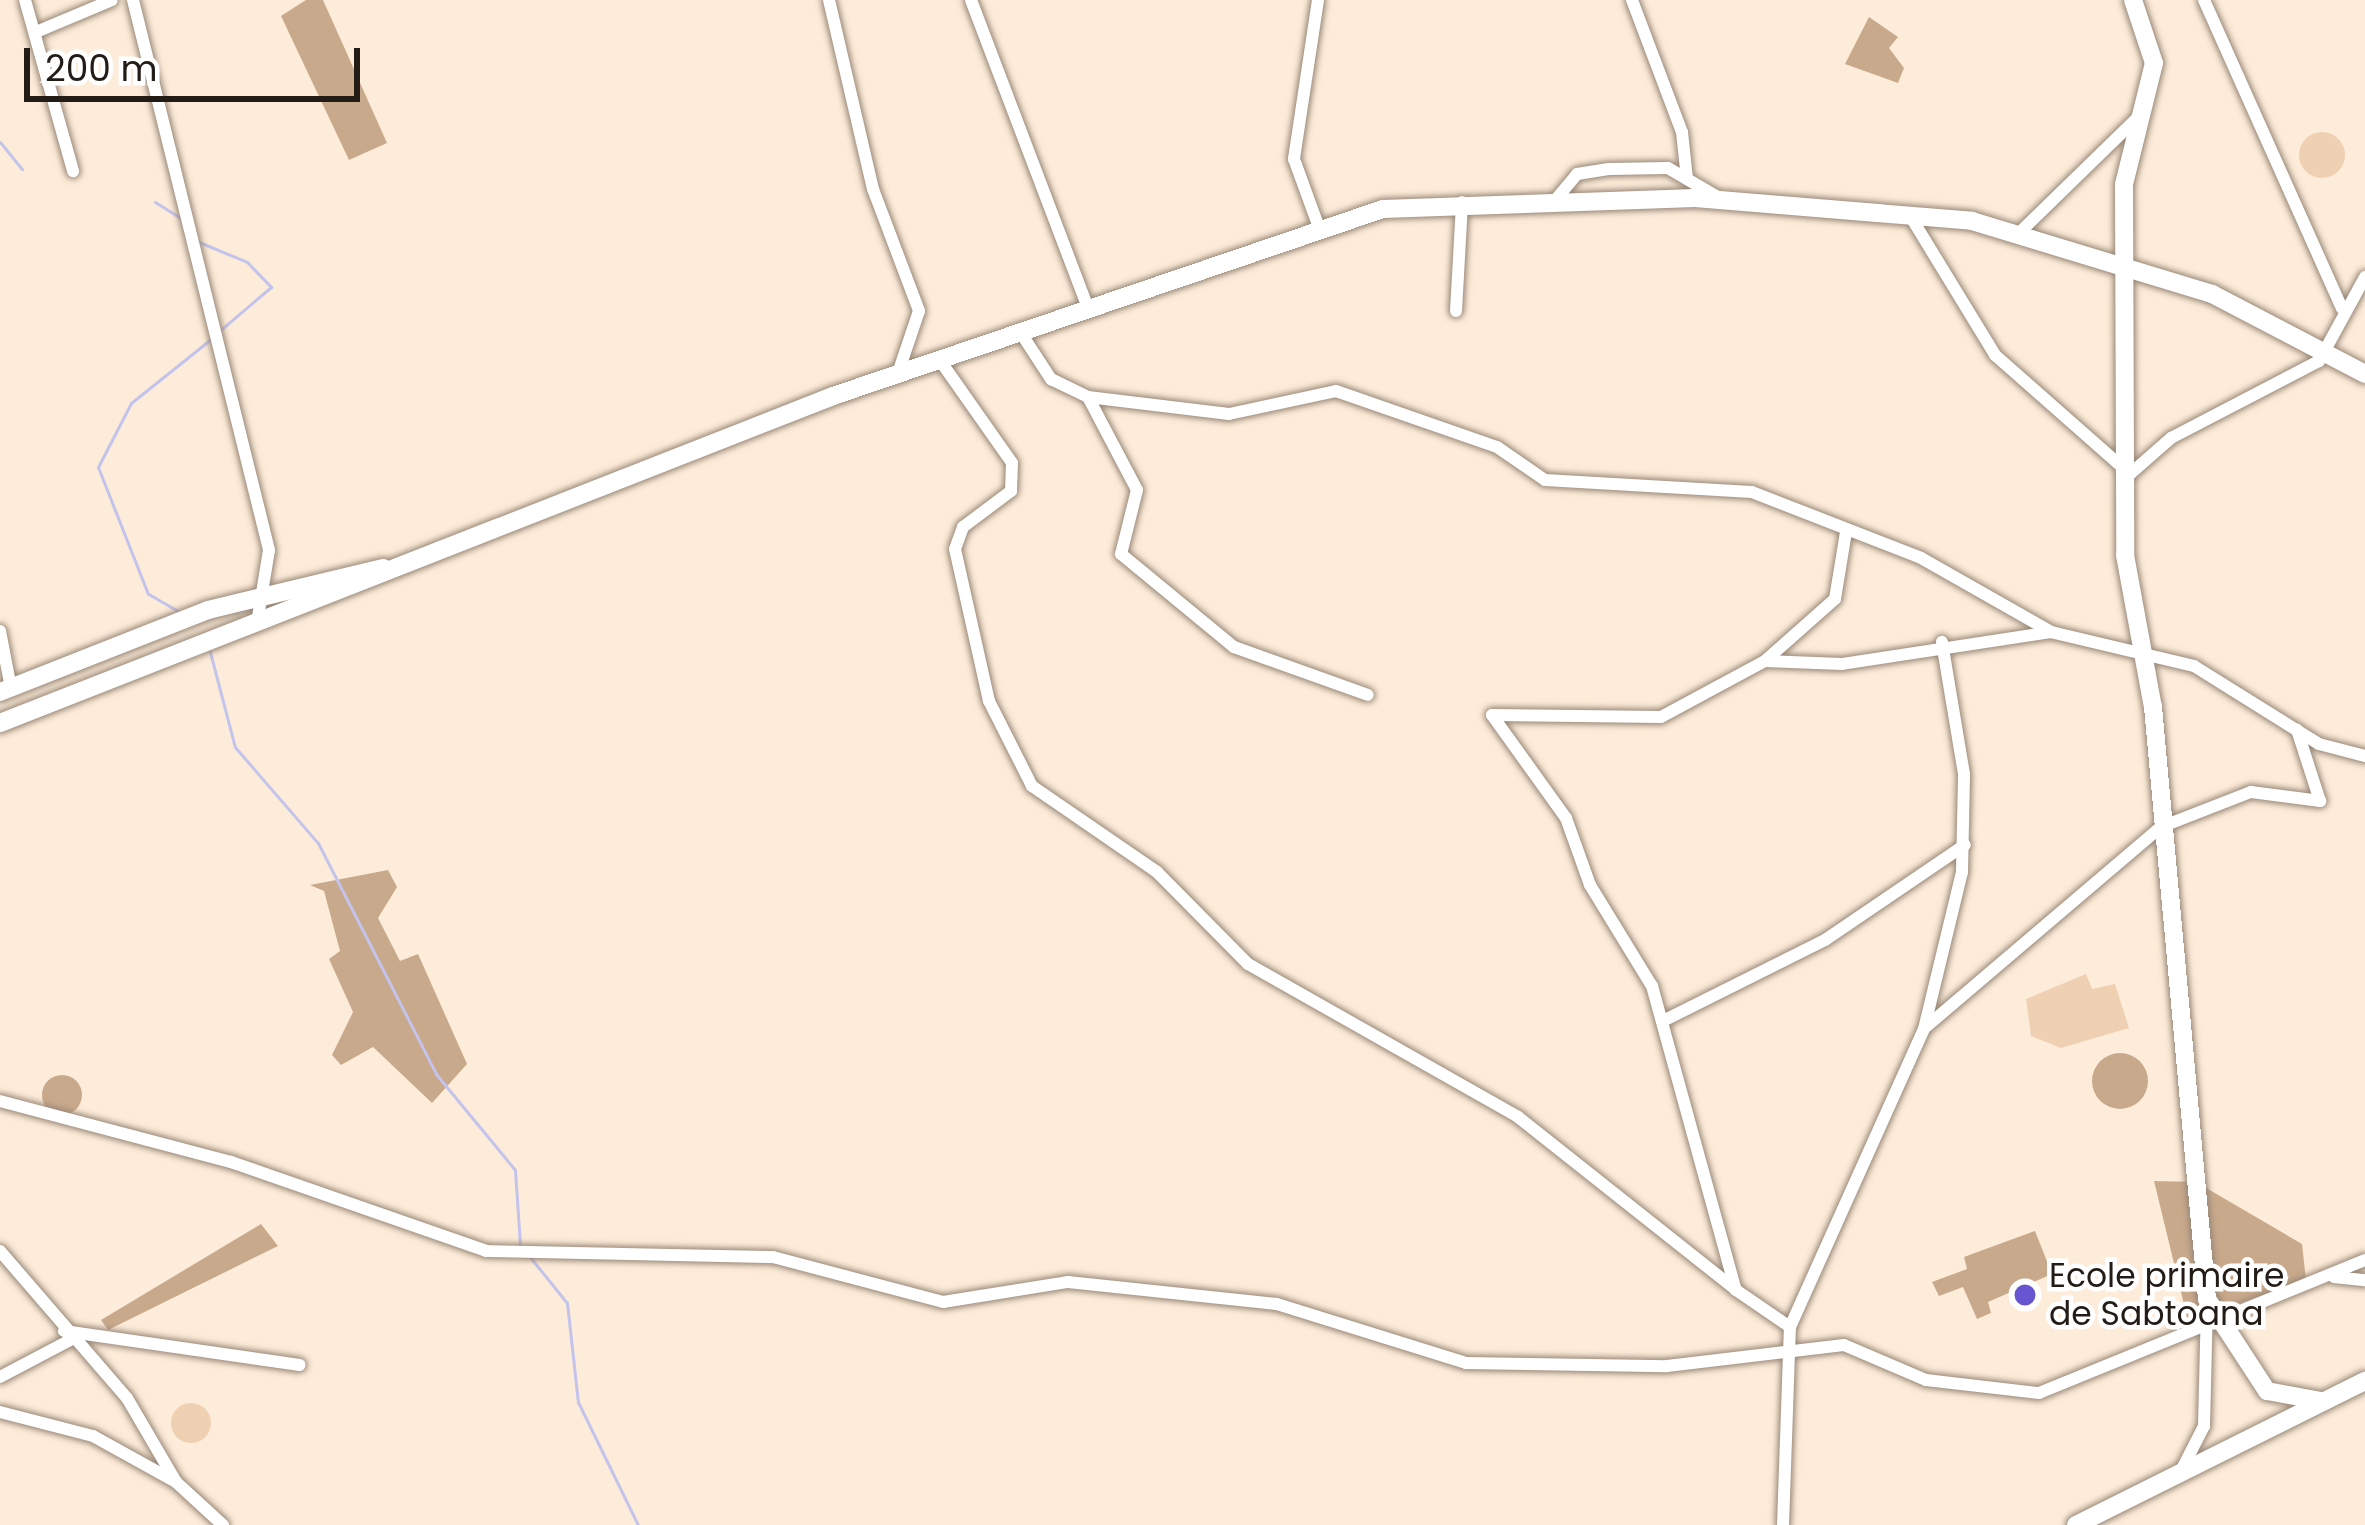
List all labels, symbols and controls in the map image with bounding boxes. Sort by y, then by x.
scale bar [30,24,366,98]
text: 200 m [45,43,158,94]
place label: Ecole primaire de Sabtoana [2049,1256,2284,1334]
marker: Ecole primaire de Sabtoana [2012,1282,2038,1308]

